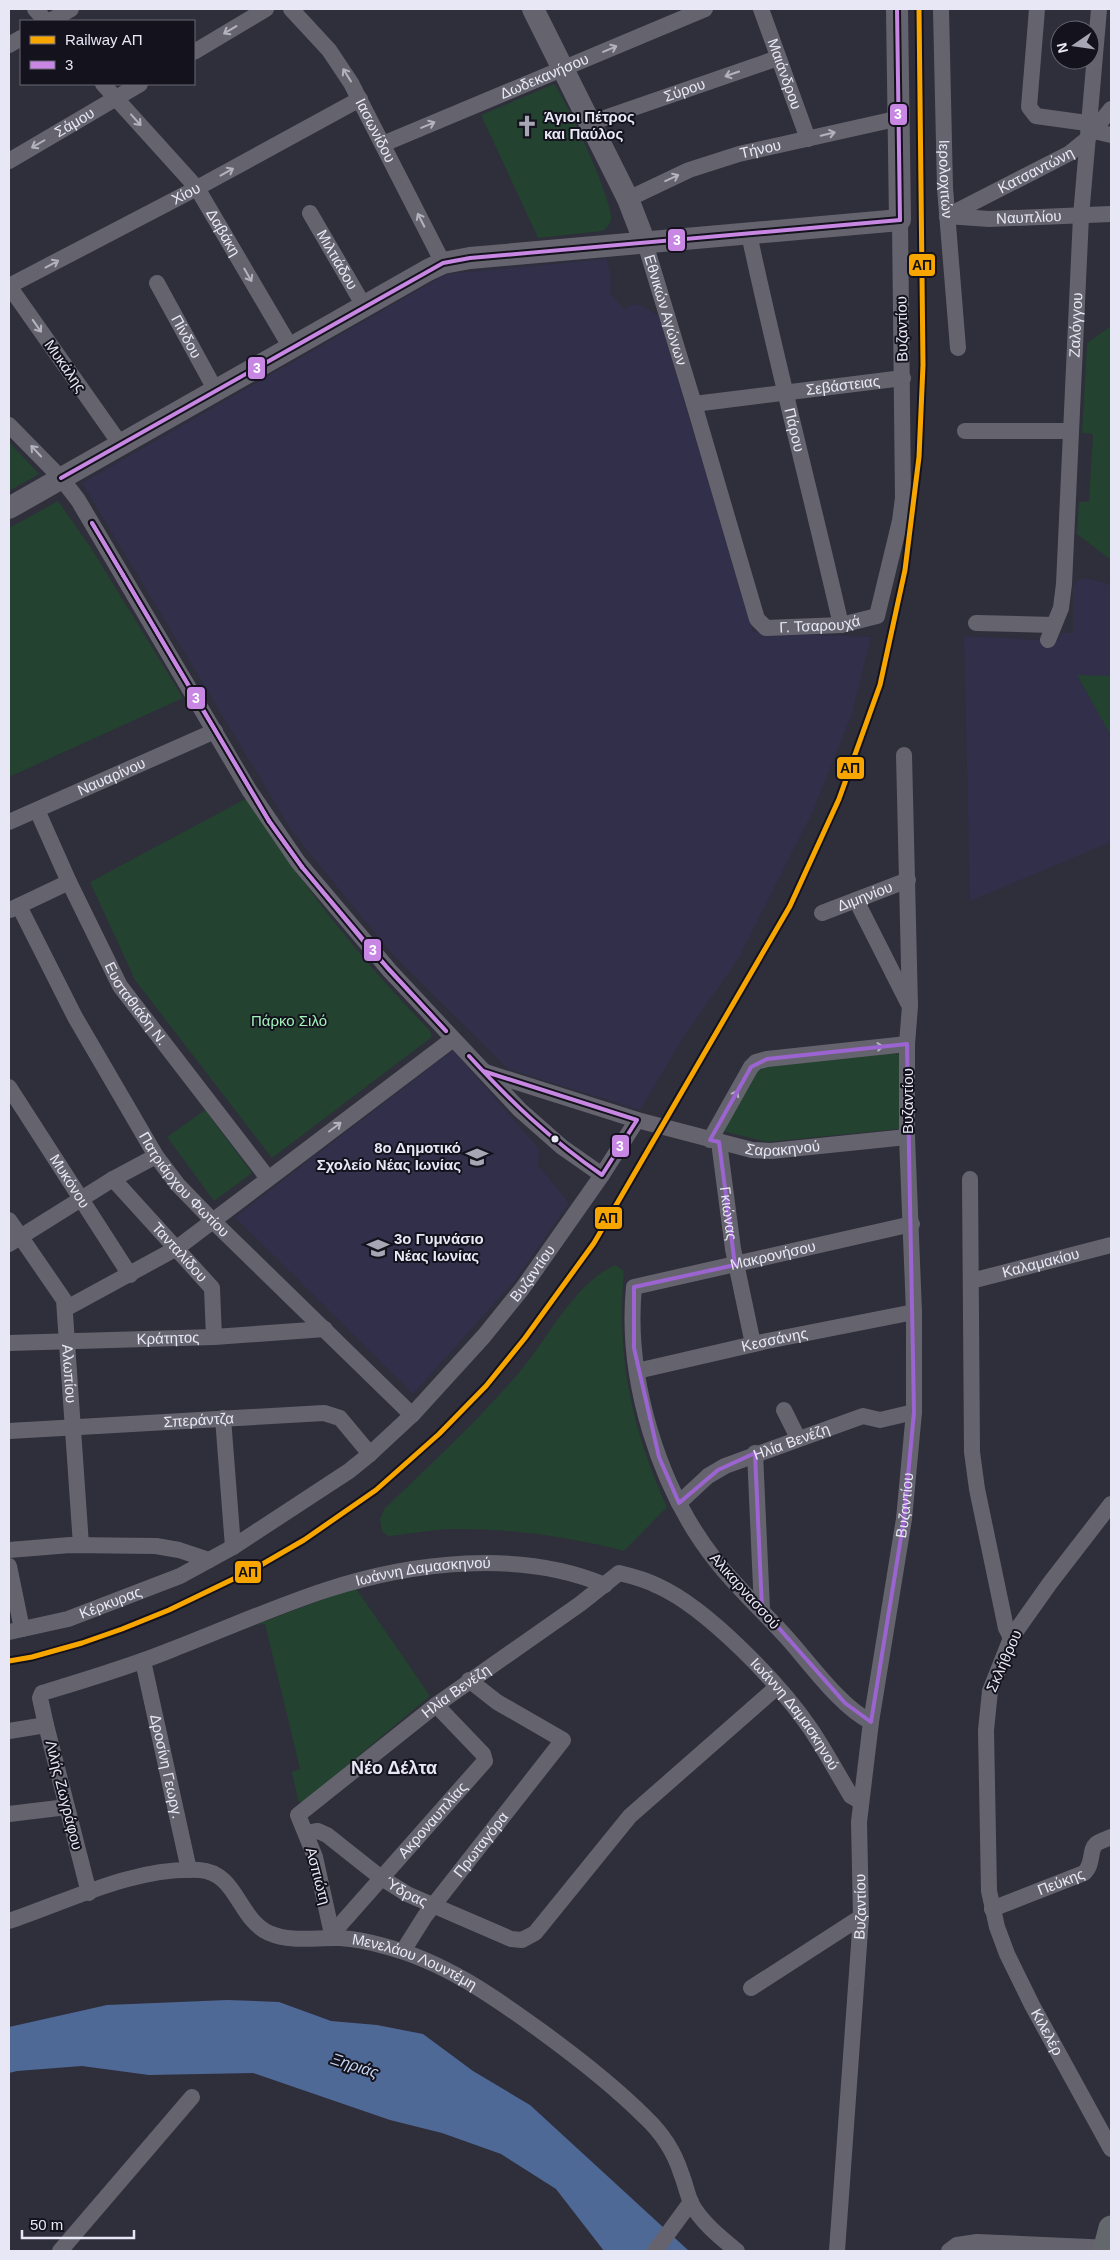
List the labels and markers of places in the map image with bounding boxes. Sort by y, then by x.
place label: Άγιοι Πέτρος και Παύλος [544,108,635,142]
church icon: Άγιοι Πέτρος και Παύλος [514,113,540,139]
unlabelled marker [550,1134,560,1144]
place label: 8ο Δημοτικό Σχολείο Νέας Ιωνίας [317,1139,461,1173]
school or university icon: 8ο Δημοτικό Σχολείο Νέας Ιωνίας [464,1144,490,1170]
place label: 3ο Γυμνάσιο Νέας Ιωνίας [394,1230,484,1264]
school or university icon: 3ο Γυμνάσιο Νέας Ιωνίας [365,1235,391,1261]

